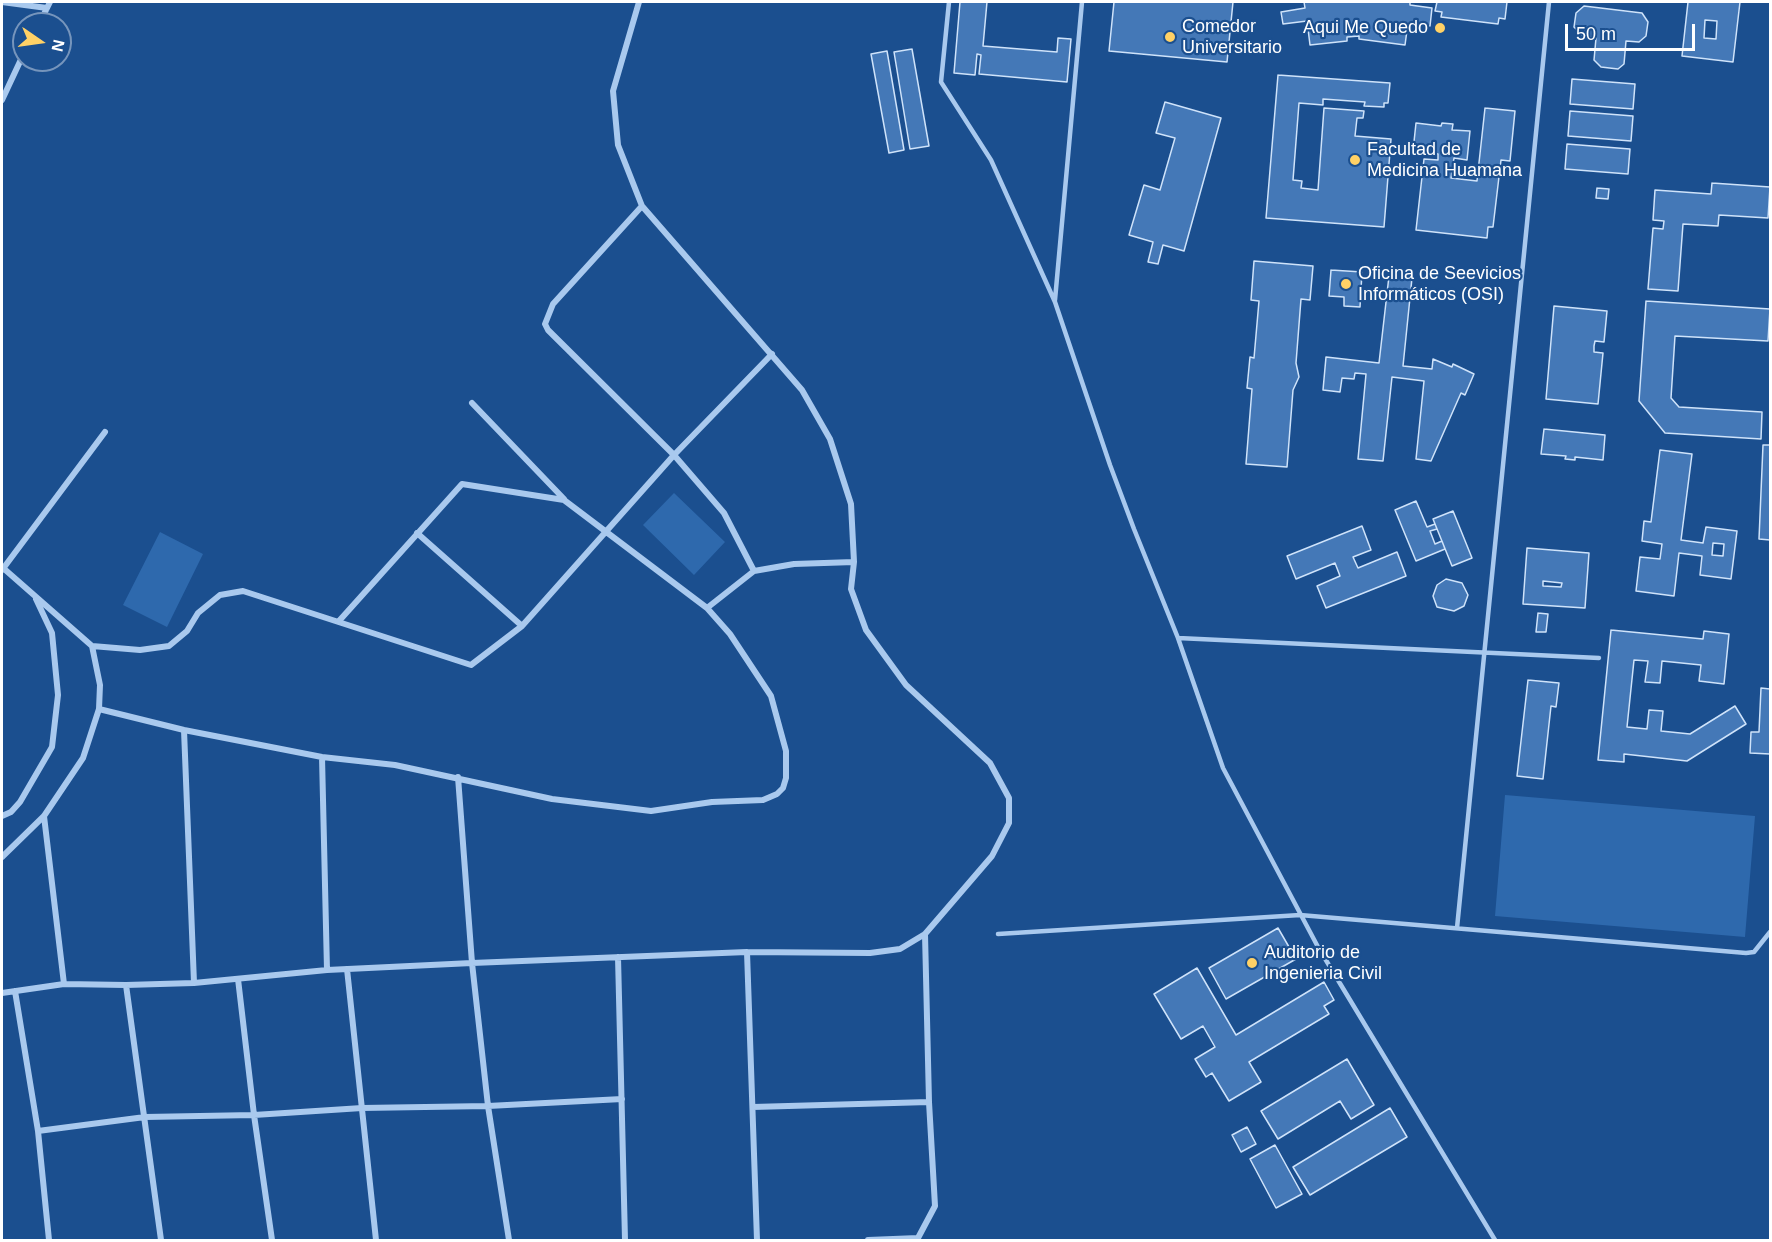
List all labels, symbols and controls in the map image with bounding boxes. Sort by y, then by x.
north arrow [12,12,72,72]
scale bar [1568,12,1698,50]
place label: Comedor Universitario [1182,16,1282,58]
place label: Aqui Me Quedo [1303,17,1428,39]
marker: Aqui Me Quedo [1433,21,1447,35]
text: 50 m [1576,24,1616,44]
marker: Comedor Universitario [1163,30,1177,44]
text: N [48,38,68,53]
place label: Facultad de Medicina Huamana [1367,139,1522,182]
marker: Facultad de Medicina Huamana [1348,153,1362,167]
place label: Oficina de Seevicios Informáticos (OSI) [1358,263,1521,306]
marker: Oficina de Seevicios Informáticos (OSI) [1339,277,1353,291]
place label: Auditorio de Ingenieria Civil [1264,942,1382,984]
marker: Auditorio de Ingenieria Civil [1245,956,1259,970]

